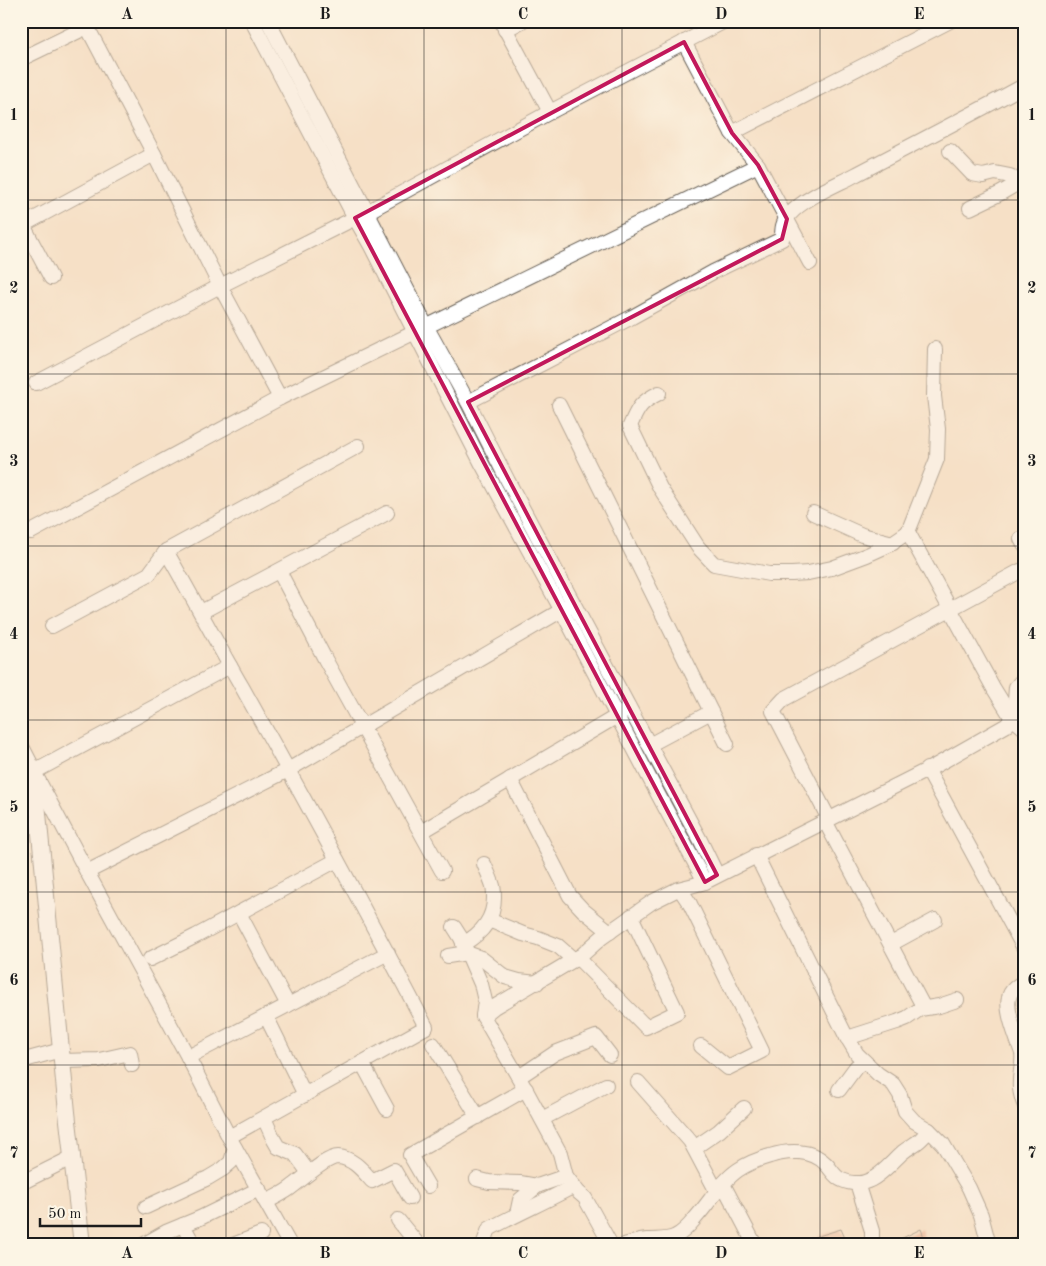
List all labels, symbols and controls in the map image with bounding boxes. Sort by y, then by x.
text: A [121,7,133,23]
text: B [319,7,331,23]
text: C [518,7,528,23]
text: D [715,7,727,23]
text: E [913,7,925,23]
text: 1 [9,108,19,124]
text: 1 [1027,108,1037,124]
text: 2 [9,281,19,297]
text: 2 [1027,281,1037,297]
text: 3 [9,454,19,470]
text: 3 [1027,454,1037,470]
text: 4 [9,627,19,643]
text: 4 [1027,627,1037,643]
text: 5 [9,800,19,816]
text: 5 [1027,800,1037,816]
text: 6 [9,973,19,989]
text: 6 [1027,973,1037,989]
text: 7 [9,1146,19,1162]
text: 7 [1027,1146,1037,1162]
scale bar [40,1196,141,1228]
text: 50 m [48,1207,82,1222]
text: A [121,1246,133,1262]
text: B [319,1246,331,1262]
text: C [518,1246,528,1262]
text: D [715,1246,727,1262]
text: E [913,1246,925,1262]

